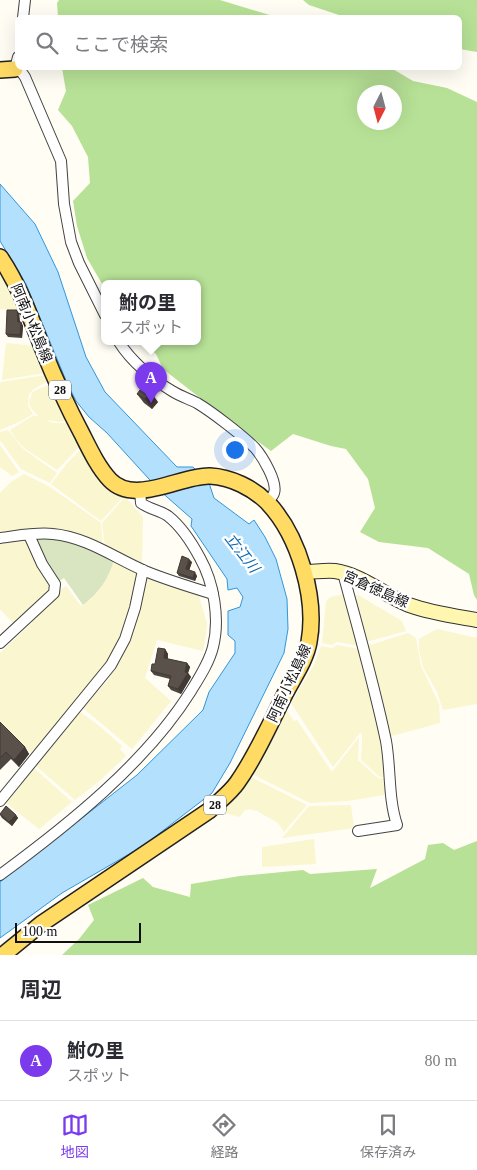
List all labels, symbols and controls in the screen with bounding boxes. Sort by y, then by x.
search box [15,15,462,70]
icon: search [33,29,61,57]
text: ここで検索 [73,34,168,55]
north arrow [357,85,402,130]
popup [101,280,201,345]
street label: 阿南小松島線 [8,282,55,365]
text: 鮒の里 [119,292,176,313]
text: スポット [119,319,183,336]
pin: A [135,362,167,403]
road number: 28 [49,380,71,400]
your location [222,437,248,463]
water label: 立江川 [222,530,263,577]
street label: 宮倉徳島線 [341,568,411,611]
street label: 阿南小松島線 [265,642,314,724]
road number: 28 [204,796,226,814]
scale bar [15,920,141,943]
text: 100 m [22,924,57,939]
text: 周辺 [20,978,62,1002]
text: 鮒の里 [67,1040,124,1061]
text: A [30,1052,42,1069]
text: 80 m [425,1052,457,1069]
text: スポット [67,1067,131,1084]
tab: 地図 [61,1111,89,1161]
tab: 経路 [210,1111,238,1161]
tab: 保存済み [360,1111,416,1161]

